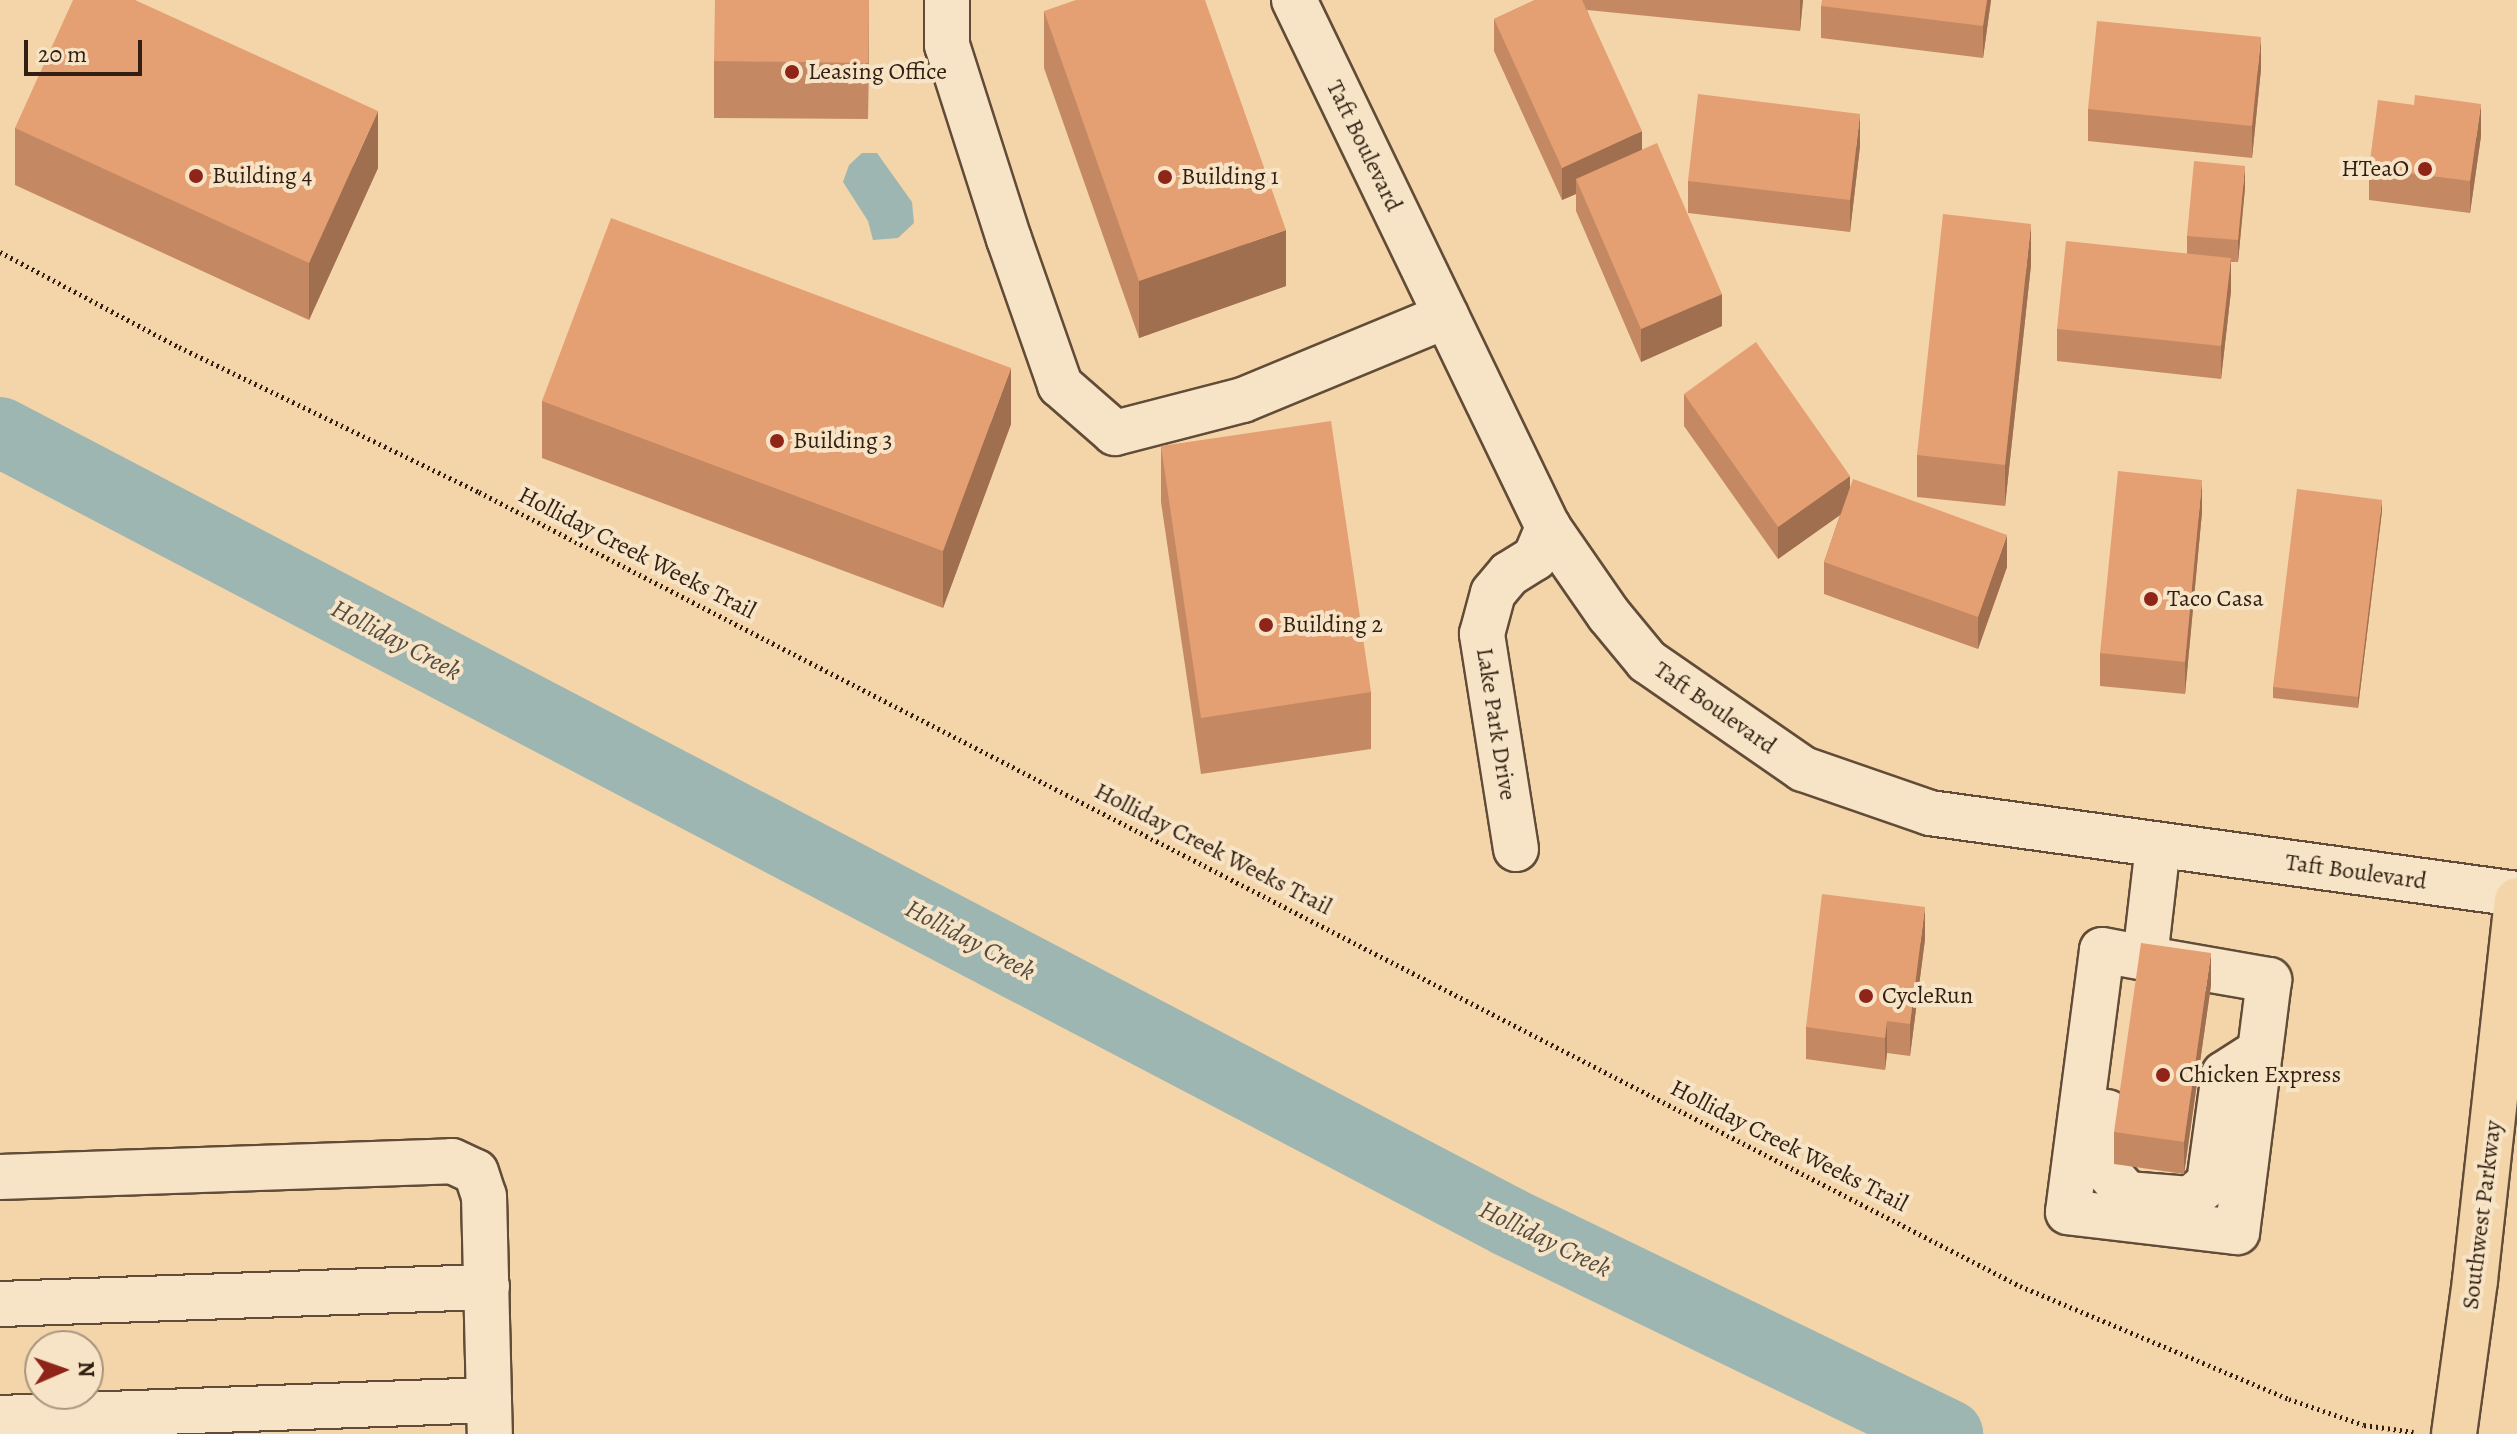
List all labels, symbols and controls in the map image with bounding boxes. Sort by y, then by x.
scale bar [28,24,146,74]
text: 20 m [38,38,87,70]
place label: Leasing Office [808,58,947,86]
marker: Leasing Office [783,63,801,81]
street label: Taft Boulevard [1320,76,1408,216]
place label: HTeaO [2341,155,2409,183]
marker: HTeaO [2416,160,2434,178]
place label: Building 4 [212,162,312,190]
place label: Building 1 [1181,163,1279,191]
marker: Building 4 [187,167,205,185]
marker: Building 1 [1156,168,1174,186]
place label: Building 3 [793,427,893,455]
marker: Building 3 [768,432,786,450]
street label: Holliday Creek Weeks Trail [514,481,760,625]
place label: Taco Casa [2167,585,2264,613]
marker: Taco Casa [2142,590,2160,608]
water label: Holliday Creek [326,593,466,687]
place label: Building 2 [1282,611,1383,639]
marker: Building 2 [1257,616,1275,634]
street label: Lake Park Drive [1470,646,1522,802]
street label: Taft Boulevard [1648,655,1782,761]
street label: Holliday Creek Weeks Trail [1090,777,1336,921]
street label: Taft Boulevard [2283,848,2429,896]
water label: Holliday Creek [900,893,1040,987]
place label: CycleRun [1882,982,1973,1010]
marker: CycleRun [1857,987,1875,1005]
place label: Chicken Express [2179,1061,2341,1089]
marker: Chicken Express [2154,1066,2172,1084]
street label: Holliday Creek Weeks Trail [1666,1074,1912,1218]
street label: Southwest Parkway [2456,1119,2508,1311]
water label: Holliday Creek [1474,1194,1616,1284]
north arrow [24,1330,104,1410]
text: N [71,1361,101,1378]

